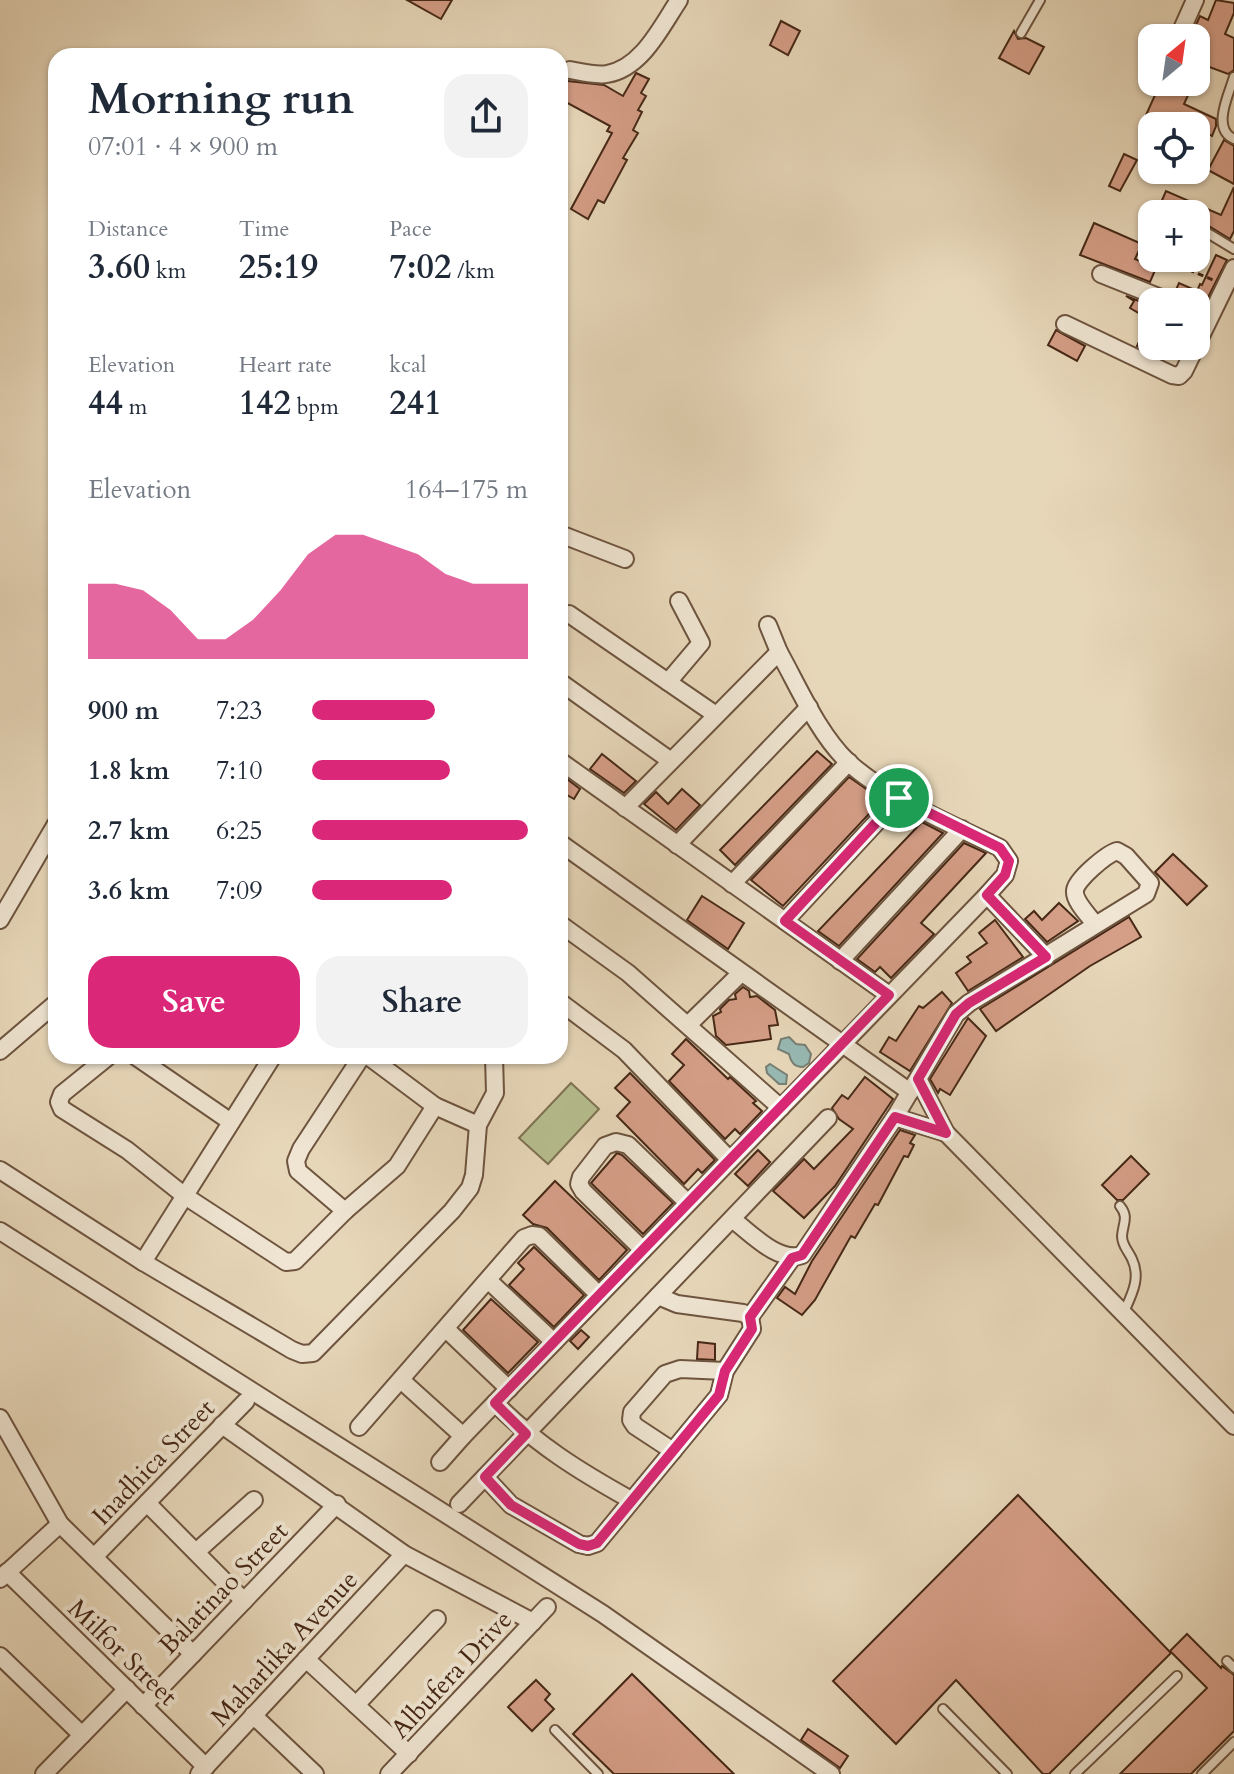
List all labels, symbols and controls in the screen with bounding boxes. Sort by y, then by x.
north arrow [1138,24,1210,96]
map controls [1138,24,1210,360]
text: Morning run [88,69,354,129]
button: share [444,74,528,158]
button: locate [1138,112,1210,184]
text: 07:01 · 4 × 900 m [88,129,278,164]
button: + [1138,200,1210,272]
text: Distance [88,214,168,244]
text: Time [239,214,290,244]
text: Pace [389,214,432,244]
text: 3.60 [88,244,150,290]
text: 25:19 [239,244,318,290]
text: 7:02 [389,244,451,290]
text: km [150,256,186,286]
text: /km [451,256,495,286]
button: − [1138,288,1210,360]
text: Elevation [88,350,175,380]
text: Heart rate [239,350,332,380]
text: kcal [389,350,426,380]
text: 44 [88,380,123,426]
text: 142 [239,380,291,426]
text: 241 [389,380,442,426]
text: m [123,392,147,422]
text: bpm [291,392,339,422]
text: Elevation [88,472,191,507]
text: 164–175 m [405,472,528,507]
text: 900 m [88,693,159,728]
text: 7:23 [216,693,263,728]
text: 1.8 km [88,753,169,788]
text: 7:10 [216,753,263,788]
pin [865,764,933,832]
icon: arrive [877,776,921,820]
text: 2.7 km [88,813,169,848]
text: 6:25 [216,813,263,848]
text: 3.6 km [88,873,169,908]
text: 7:09 [216,873,263,908]
button: Save [88,956,300,1048]
button: Share [316,956,528,1048]
street label: Inadhica Street [84,1392,223,1533]
street label: Balatinao Street [151,1514,296,1662]
street label: Maharlika Avenue [203,1563,366,1734]
street label: Milfor Street [60,1591,185,1713]
street label: Albufera Drive [383,1603,520,1746]

